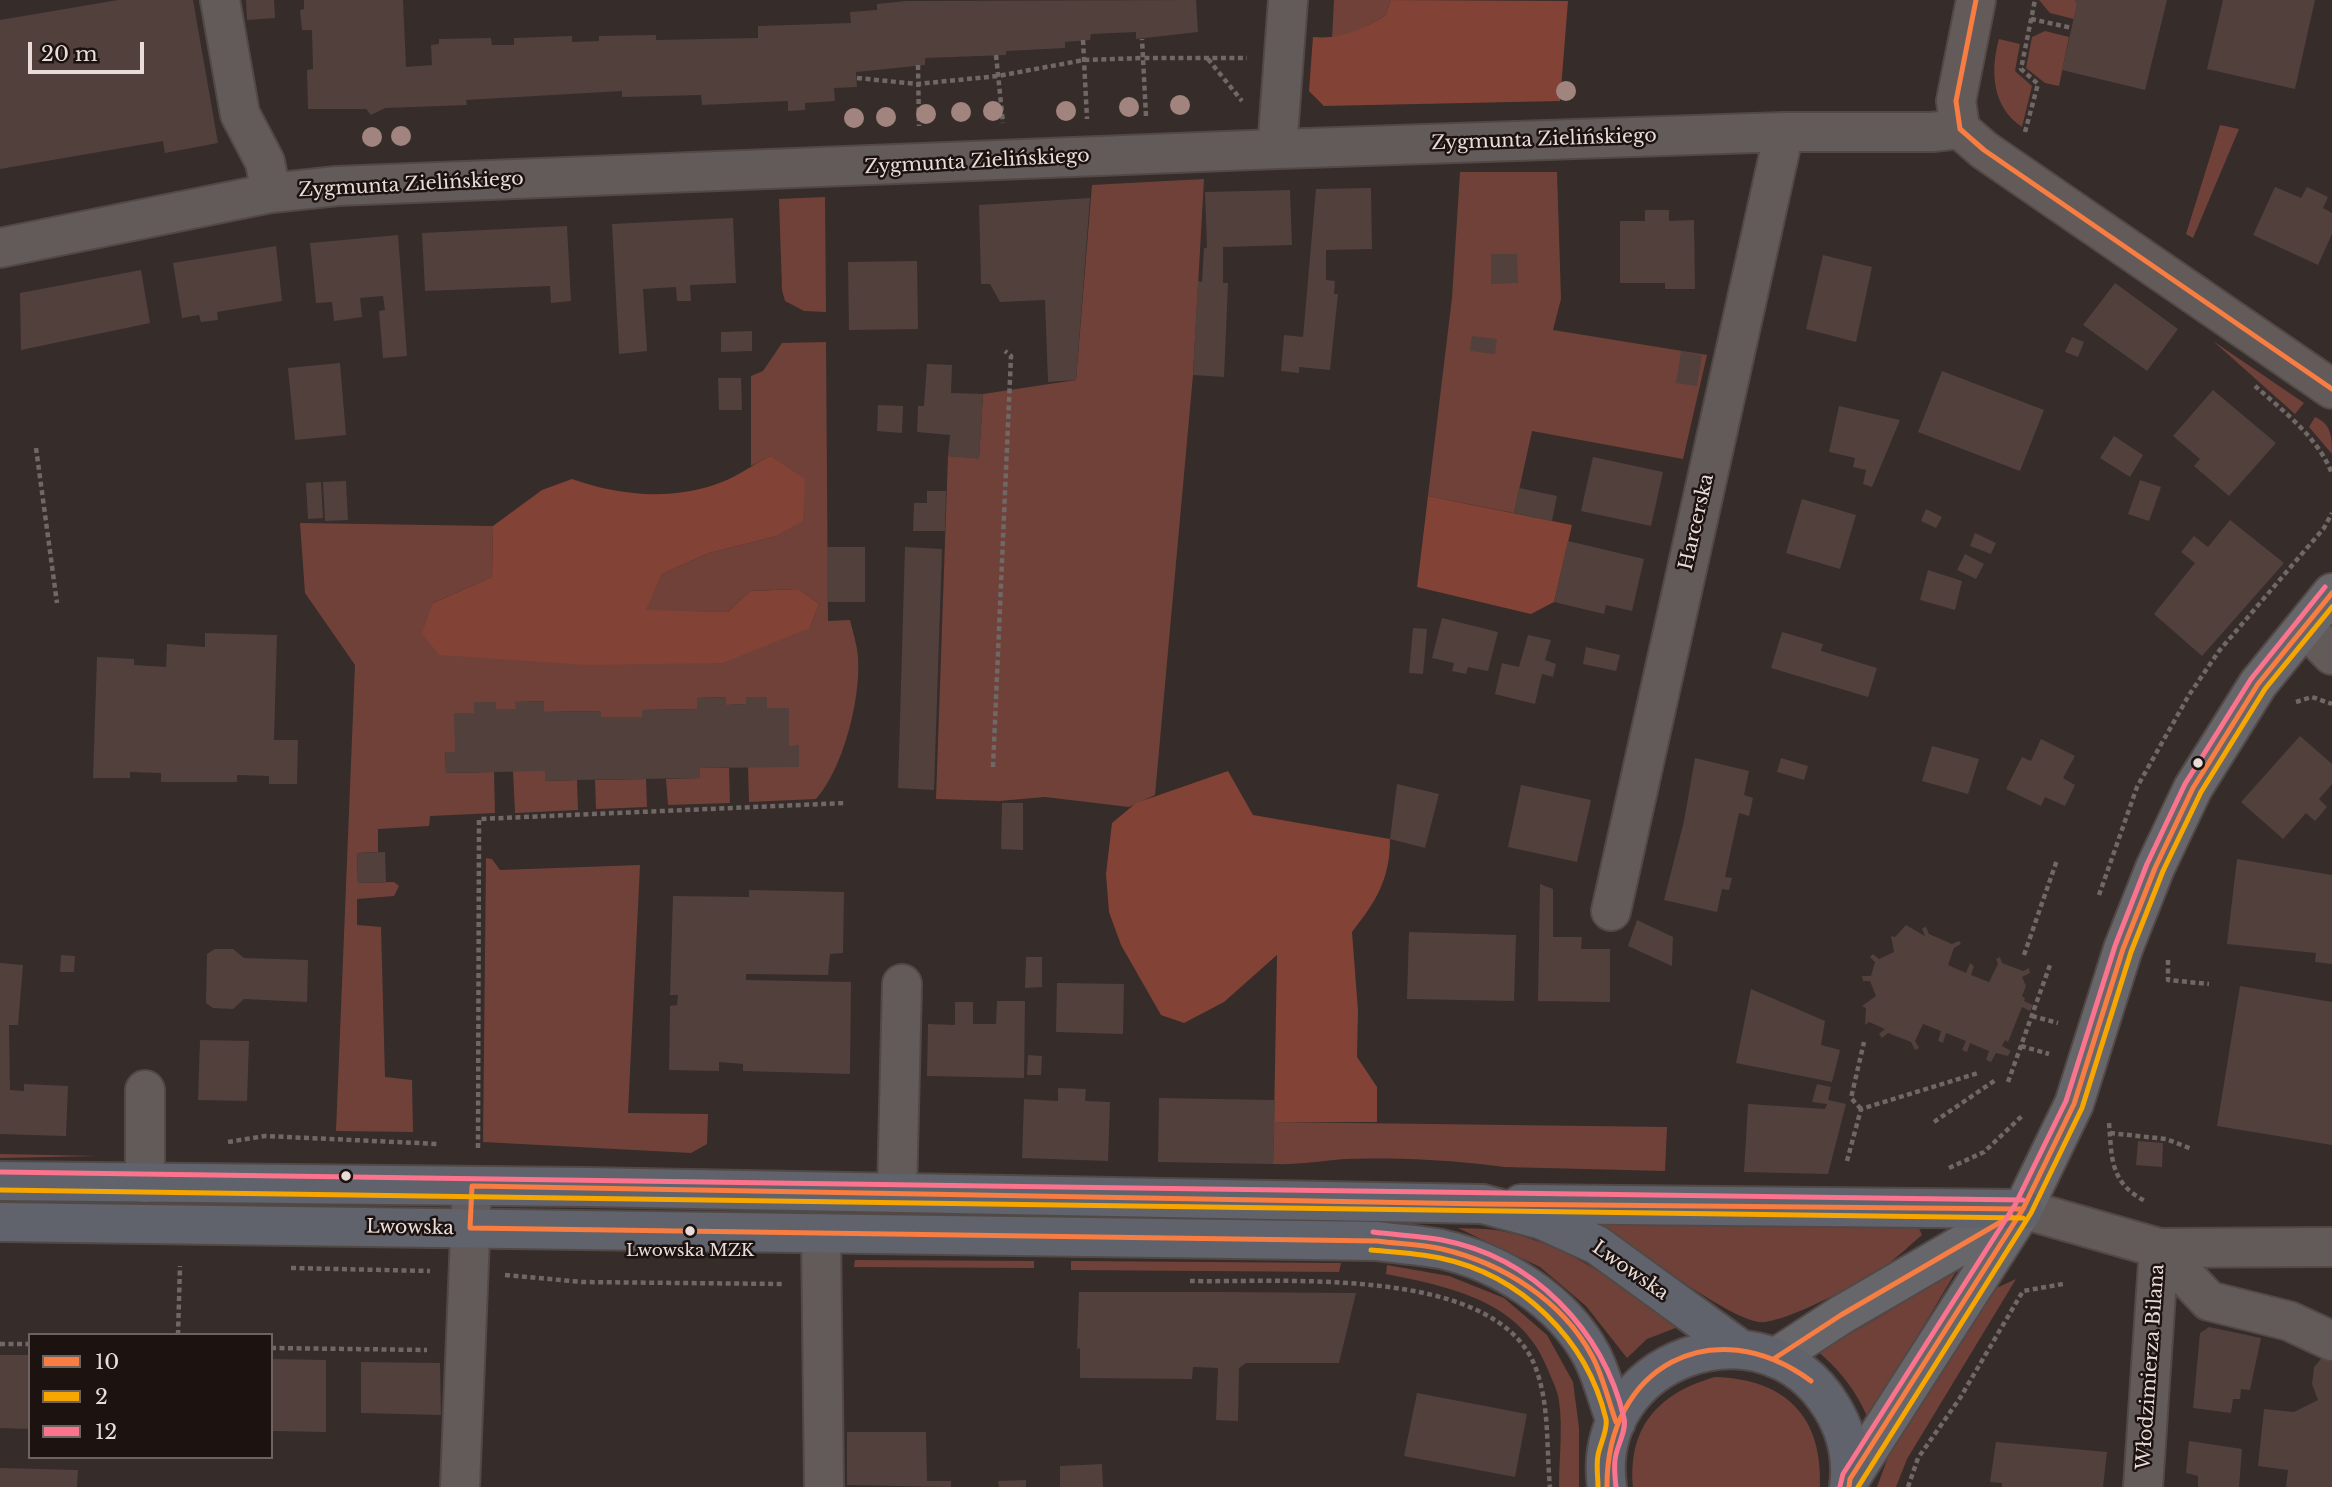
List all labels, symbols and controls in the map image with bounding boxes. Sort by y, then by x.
scale bar [32,28,147,72]
text: 20 m [41,41,98,67]
street label: Zygmunta Zielińskiego [1431,125,1657,155]
street label: Zygmunta Zielińskiego [864,145,1090,179]
street label: Zygmunta Zielińskiego [298,168,524,202]
street label: Harcerska [1675,472,1719,572]
unlabelled marker [2191,756,2205,770]
unlabelled marker [339,1169,353,1183]
street label: Lwowska [366,1216,454,1240]
marker: Lwowska MZK [683,1224,697,1238]
street label: Lwowska [1588,1237,1672,1305]
place label: Lwowska MZK [626,1241,754,1261]
street label: Włodzimierza Bilana [2132,1263,2170,1471]
legend [28,1333,273,1459]
text: 10 [95,1349,119,1375]
text: 2 [95,1384,108,1410]
text: 12 [95,1419,117,1445]

